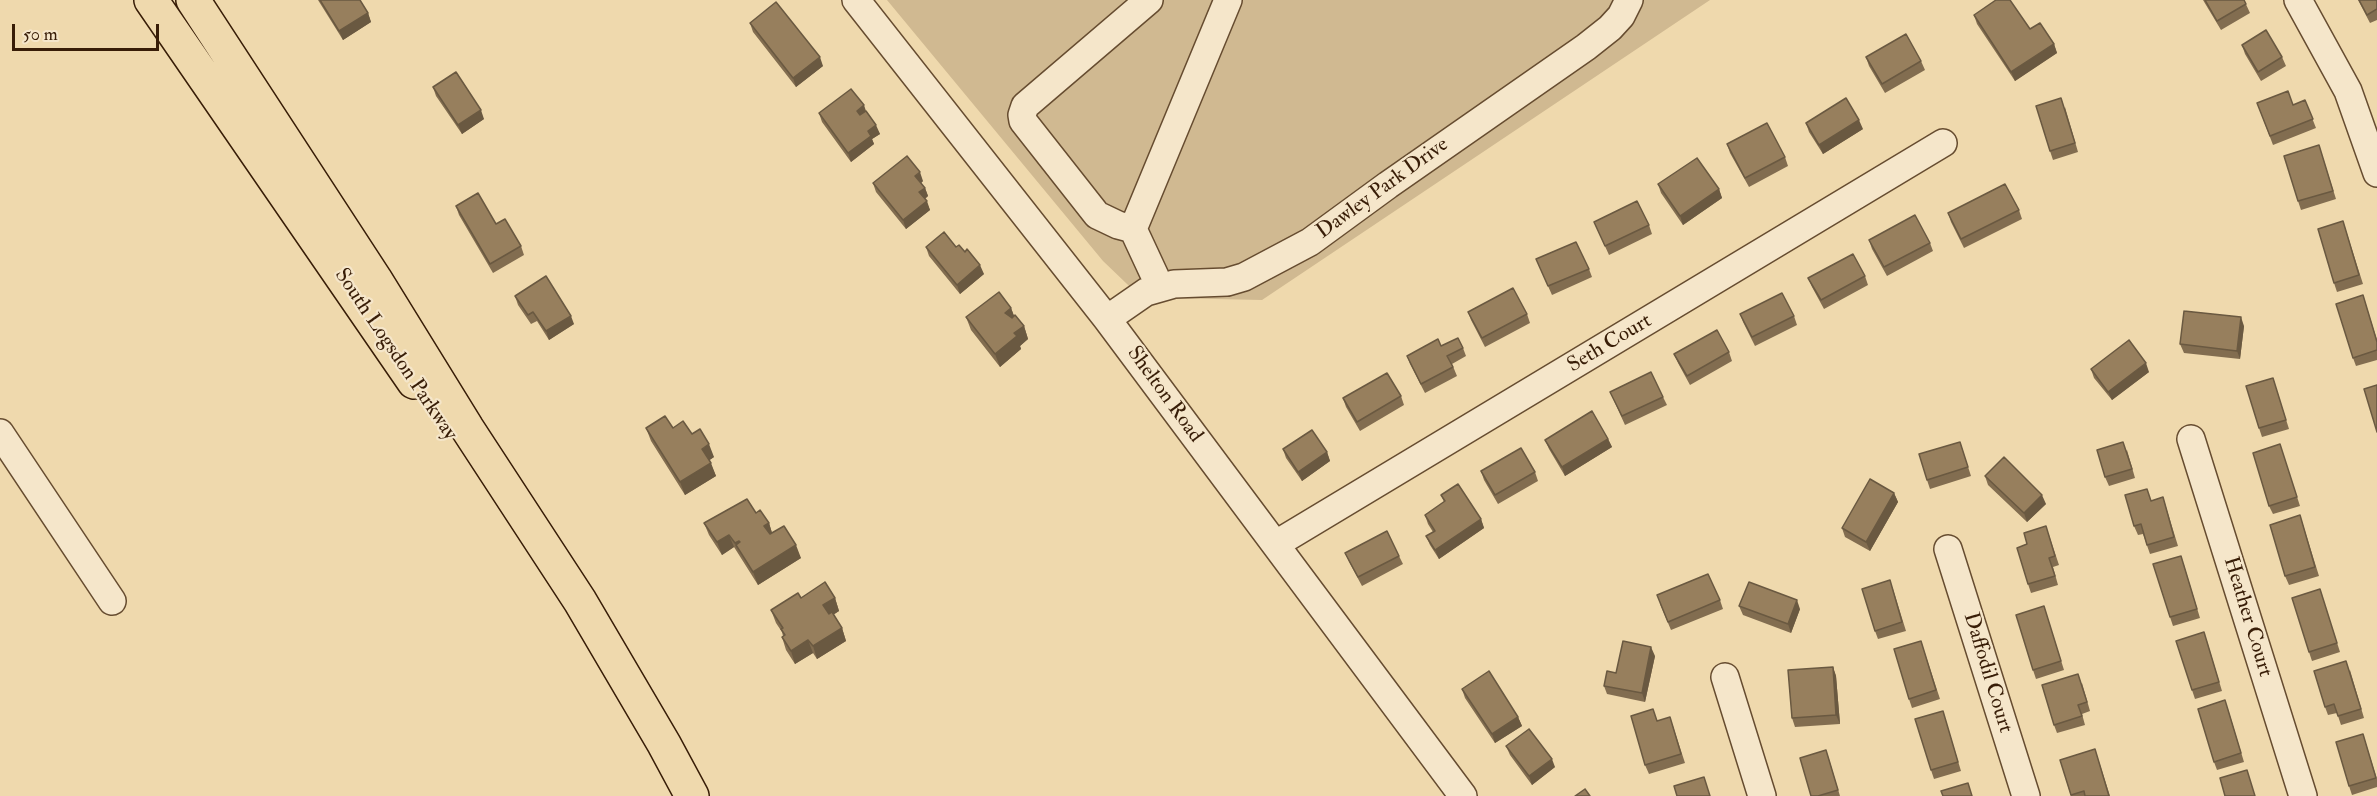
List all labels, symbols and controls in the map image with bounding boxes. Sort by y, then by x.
scale bar [15,12,162,50]
text: 50 m [23,23,58,46]
street label: Dawley Park Drive [1312,133,1454,245]
street label: South Logsdon Parkway [328,264,462,446]
street label: Seth Court [1563,309,1657,379]
street label: Shelton Road [1121,342,1207,448]
street label: Heather Court [2217,554,2277,680]
street label: Daffodil Court [1957,610,2017,736]

